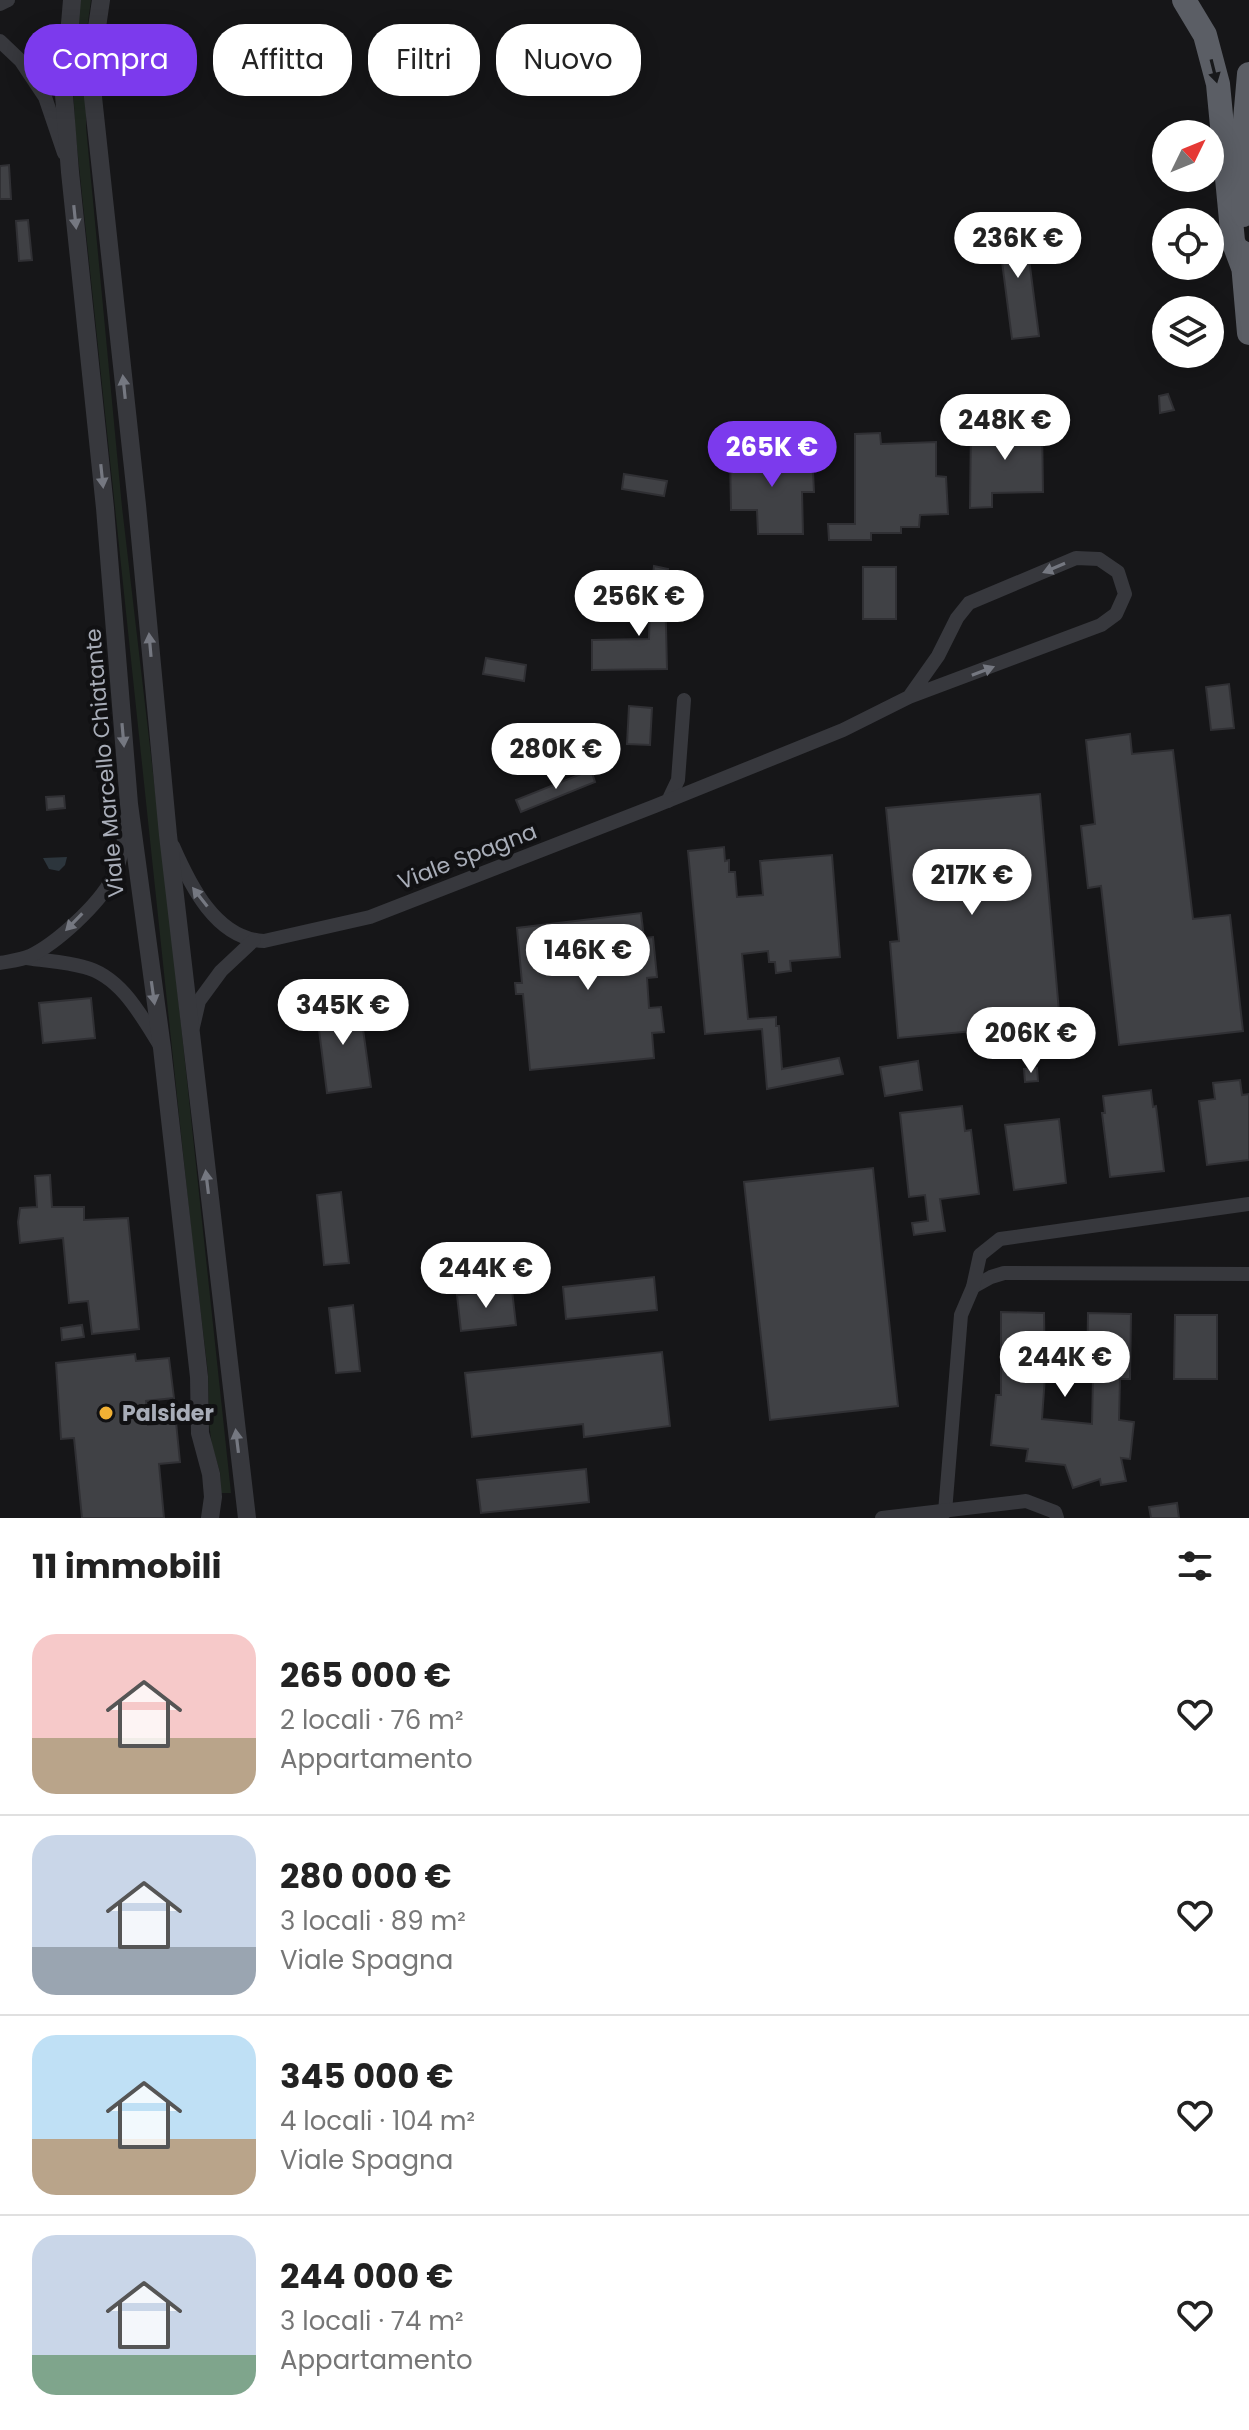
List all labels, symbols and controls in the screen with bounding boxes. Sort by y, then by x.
chip: Compra [24,24,197,96]
chip: Affitta [213,24,352,96]
chip: Filtri [368,24,480,96]
chip: Nuovo [496,24,641,96]
one-way arrow [1209,59,1221,84]
north arrow [1152,120,1224,192]
map controls [1152,120,1224,368]
one-way arrow [68,205,81,230]
button: locate [1152,208,1224,280]
pin: 236K € [953,212,1083,280]
text: 236K € [972,220,1064,256]
button: layers [1152,296,1224,368]
one-way arrow [118,374,131,399]
pin: 248K € [940,394,1070,462]
text: 248K € [958,402,1052,438]
pin: 265K € [707,421,837,489]
text: 265K € [726,429,818,465]
one-way arrow [96,464,109,489]
one-way arrow [1042,561,1066,574]
pin: 256K € [574,570,704,638]
text: 256K € [593,578,685,614]
street label: Viale Marcello Chiatante [77,627,132,899]
one-way arrow [144,633,157,658]
one-way arrow [971,664,995,677]
one-way arrow [117,723,130,748]
pin: 280K € [491,723,621,791]
text: 280K € [510,731,602,767]
street label: Viale Spagna [393,816,541,897]
pin: 217K € [907,849,1037,917]
text: 217K € [931,857,1013,893]
one-way arrow [193,887,209,907]
one-way arrow [66,912,84,931]
pin: 146K € [523,924,653,992]
text: 146K € [544,932,632,968]
pin: 345K € [278,979,408,1047]
one-way arrow [148,981,160,1006]
text: 345K € [296,987,390,1023]
pin: 206K € [966,1007,1096,1075]
text: 206K € [985,1015,1077,1051]
one-way arrow [201,1170,214,1195]
pin: 244K € [421,1242,551,1310]
text: 244K € [439,1250,533,1286]
pin: 244K € [1000,1331,1130,1399]
text: 244K € [1018,1339,1112,1375]
place label: Palsider [122,1398,214,1429]
marker: Palsider [97,1404,115,1422]
one-way arrow [230,1428,243,1453]
text: 11 immobili [32,1542,222,1590]
icon: filters [1173,1544,1217,1588]
text: 265 000 € [280,1651,451,1699]
icon: home [96,1666,192,1762]
icon: heart [1173,1692,1217,1736]
text: 2 locali · 76 m² [280,1702,463,1738]
text: Appartamento [280,1741,473,1777]
text: 280 000 € [280,1852,452,1900]
icon: home [96,1867,192,1963]
icon: heart [1173,1893,1217,1937]
text: 3 locali · 89 m² [280,1903,466,1939]
text: Viale Spagna [280,1942,453,1978]
text: 345 000 € [280,2052,454,2100]
icon: home [96,2067,192,2163]
icon: heart [1173,2093,1217,2137]
text: 4 locali · 104 m² [280,2103,475,2139]
text: Viale Spagna [280,2142,453,2178]
text: 244 000 € [280,2252,453,2300]
icon: home [96,2267,192,2363]
icon: heart [1173,2293,1217,2337]
text: 3 locali · 74 m² [280,2303,464,2339]
text: Appartamento [280,2342,473,2378]

